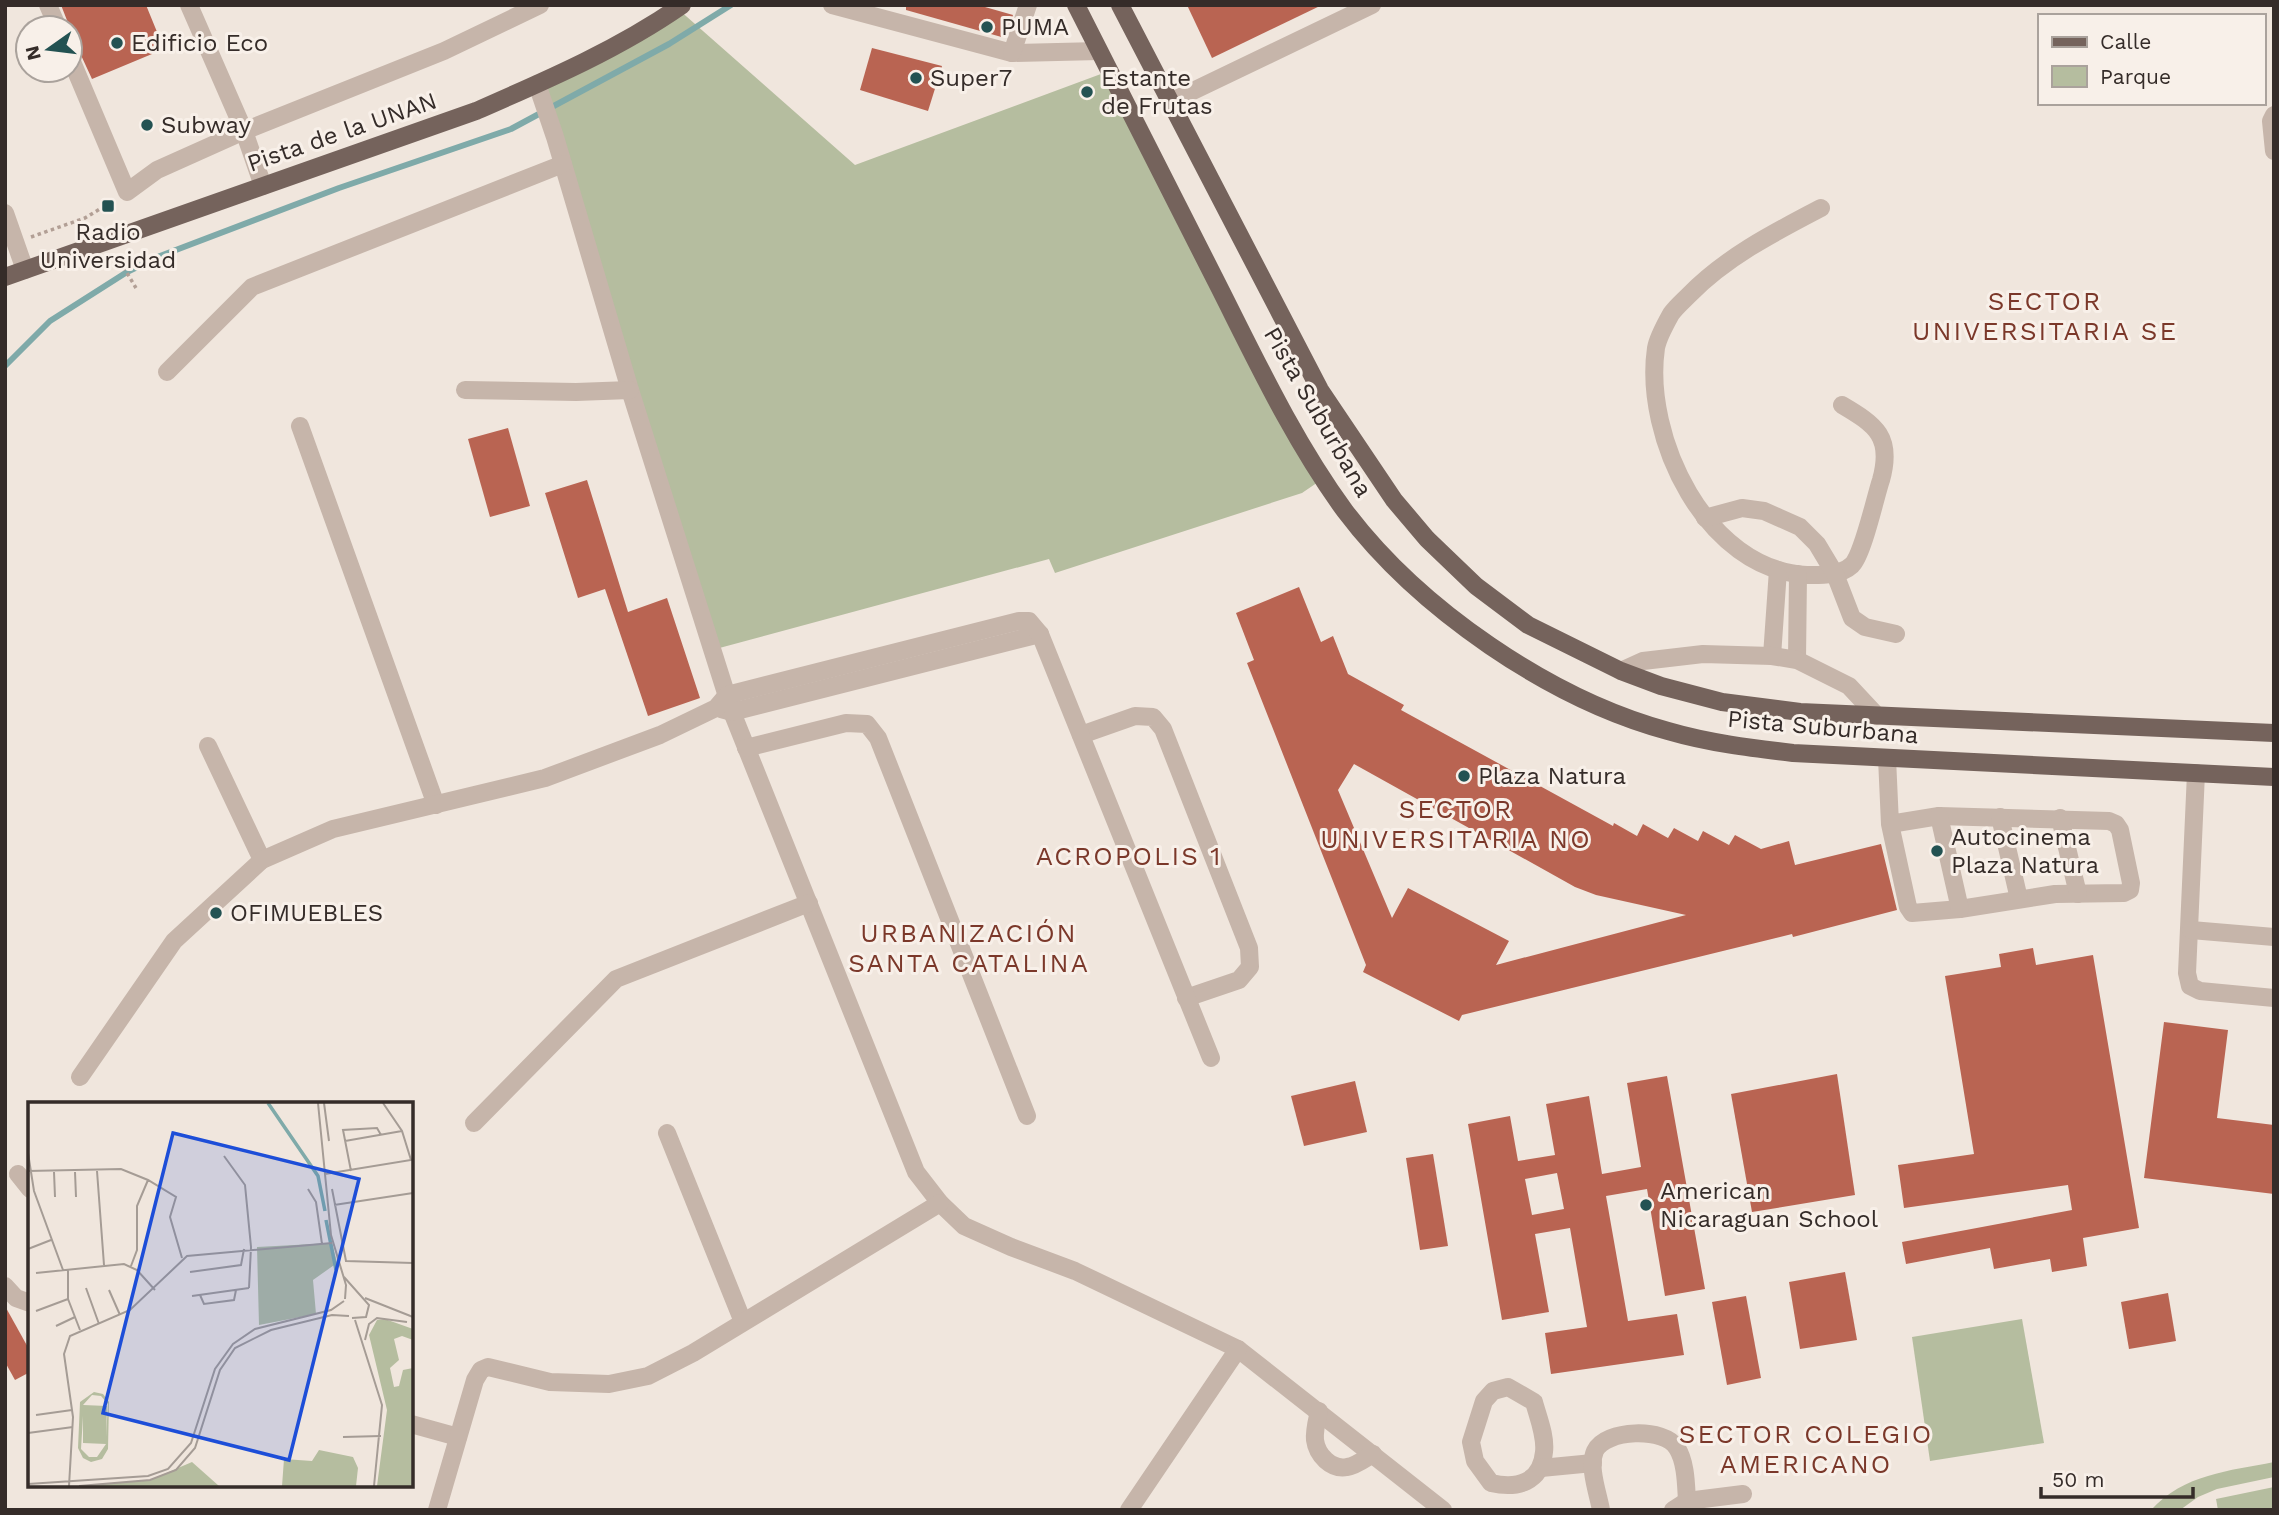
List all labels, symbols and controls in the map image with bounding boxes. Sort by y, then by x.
place label: PUMA [1001,13,1069,41]
north arrow [14,14,84,84]
legend [2038,14,2265,105]
marker: PUMA [979,19,995,35]
place label: Edificio Eco [131,29,268,57]
text: Calle [2100,29,2151,54]
marker: Edificio Eco [109,35,125,51]
text: N [20,43,46,63]
place label: Super7 [930,64,1012,92]
place label: Estante de Frutas [1101,64,1213,120]
text: Parque [2100,64,2171,89]
marker: Super7 [908,70,924,86]
marker: Estante de Frutas [1079,84,1095,100]
street label: Pista de la UNAN [244,86,440,178]
place label: Subway [161,111,251,139]
marker: Subway [139,117,155,133]
marker: Radio Universidad [100,198,116,214]
place label: Radio Universidad [40,218,176,274]
district label: SECTOR UNIVERSITARIA SE [1912,286,2178,346]
street label: Pista Suburbana [1258,322,1378,502]
street label: Pista Suburbana [1726,705,1920,749]
place label: Plaza Natura [1478,762,1626,790]
marker: Plaza Natura [1456,768,1472,784]
district label: SECTOR UNIVERSITARIA NO [1320,794,1592,854]
place label: Autocinema Plaza Natura [1951,823,2099,879]
district label: ACROPOLIS 1 [1036,841,1222,871]
marker: Autocinema Plaza Natura [1929,843,1945,859]
place label: OFIMUEBLES [230,899,383,927]
marker: OFIMUEBLES [208,905,224,921]
district label: URBANIZACIÓN SANTA CATALINA [848,918,1090,978]
inset map [28,1102,413,1487]
place label: American Nicaraguan School [1660,1177,1879,1233]
marker: American Nicaraguan School [1638,1197,1654,1213]
district label: SECTOR COLEGIO AMERICANO [1679,1419,1933,1479]
scale bar [2041,1456,2193,1500]
text: 50 m [2052,1467,2104,1492]

